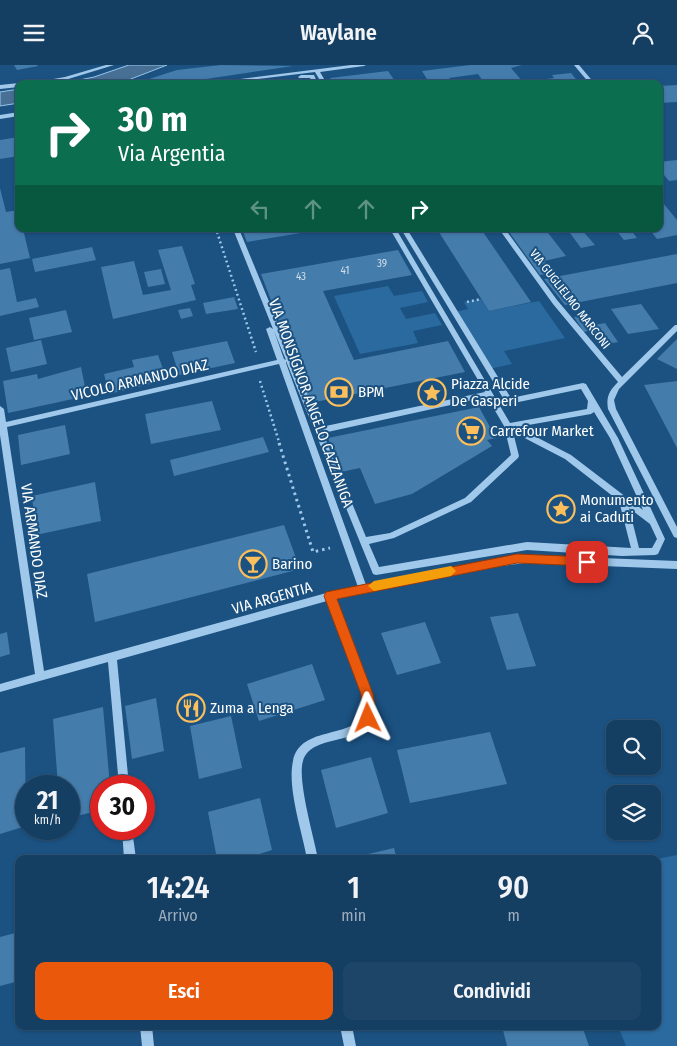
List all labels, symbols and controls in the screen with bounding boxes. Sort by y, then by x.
icon: menu [20,19,48,47]
text: Waylane [300,19,377,46]
icon: person [629,19,657,47]
text: 30 m [118,98,188,140]
icon: right [35,100,100,165]
text: Via Argentia [118,140,226,167]
icon: left [246,195,274,223]
icon: ahead [299,195,327,223]
icon: ahead [352,195,380,223]
icon: right [405,195,433,223]
street label: VIA GUGLIELMO MARCONI [527,246,613,352]
house number: 39 [377,257,387,270]
house number: 41 [340,264,350,277]
house number: 43 [296,270,306,283]
street label: VIA MONSIGNOR ANGELO CAZZANIGA [265,296,357,510]
street label: VICOLO ARMANDO DIAZ [70,355,210,405]
place label: Piazza Alcide De Gasperi [451,375,530,410]
bank icon: BPM [324,377,354,407]
place icon: Piazza Alcide De Gasperi [417,378,447,408]
place label: BPM [358,383,384,401]
supermarket icon: Carrefour Market [456,416,486,446]
place label: Carrefour Market [490,422,594,440]
street label: VIA ARMANDO DIAZ [17,482,51,600]
place label: Monumento ai Caduti [580,491,654,526]
place icon: Monumento ai Caduti [546,494,576,524]
pin [566,541,608,583]
icon: arrive [573,548,601,576]
bar icon: Barino [238,549,268,579]
place label: Barino [272,555,312,573]
street label: VIA ARGENTIA [230,578,314,618]
position arrow [341,691,393,743]
restaurant icon: Zuma a Lenga [176,693,206,723]
place label: Zuma a Lenga [210,699,294,717]
map controls [606,720,661,840]
button: search [606,720,661,775]
speed limit sign: 30 [90,775,155,840]
button: layers [606,785,661,840]
text: 21 [37,786,58,816]
text: km/h [34,813,61,827]
text: 14:24 [147,870,210,906]
text: 1 [347,870,360,906]
text: 90 [498,870,529,906]
text: Arrivo [159,906,198,925]
text: min [341,906,366,925]
text: m [507,906,520,925]
button: Esci [35,962,333,1020]
button: Condividi [343,962,641,1020]

